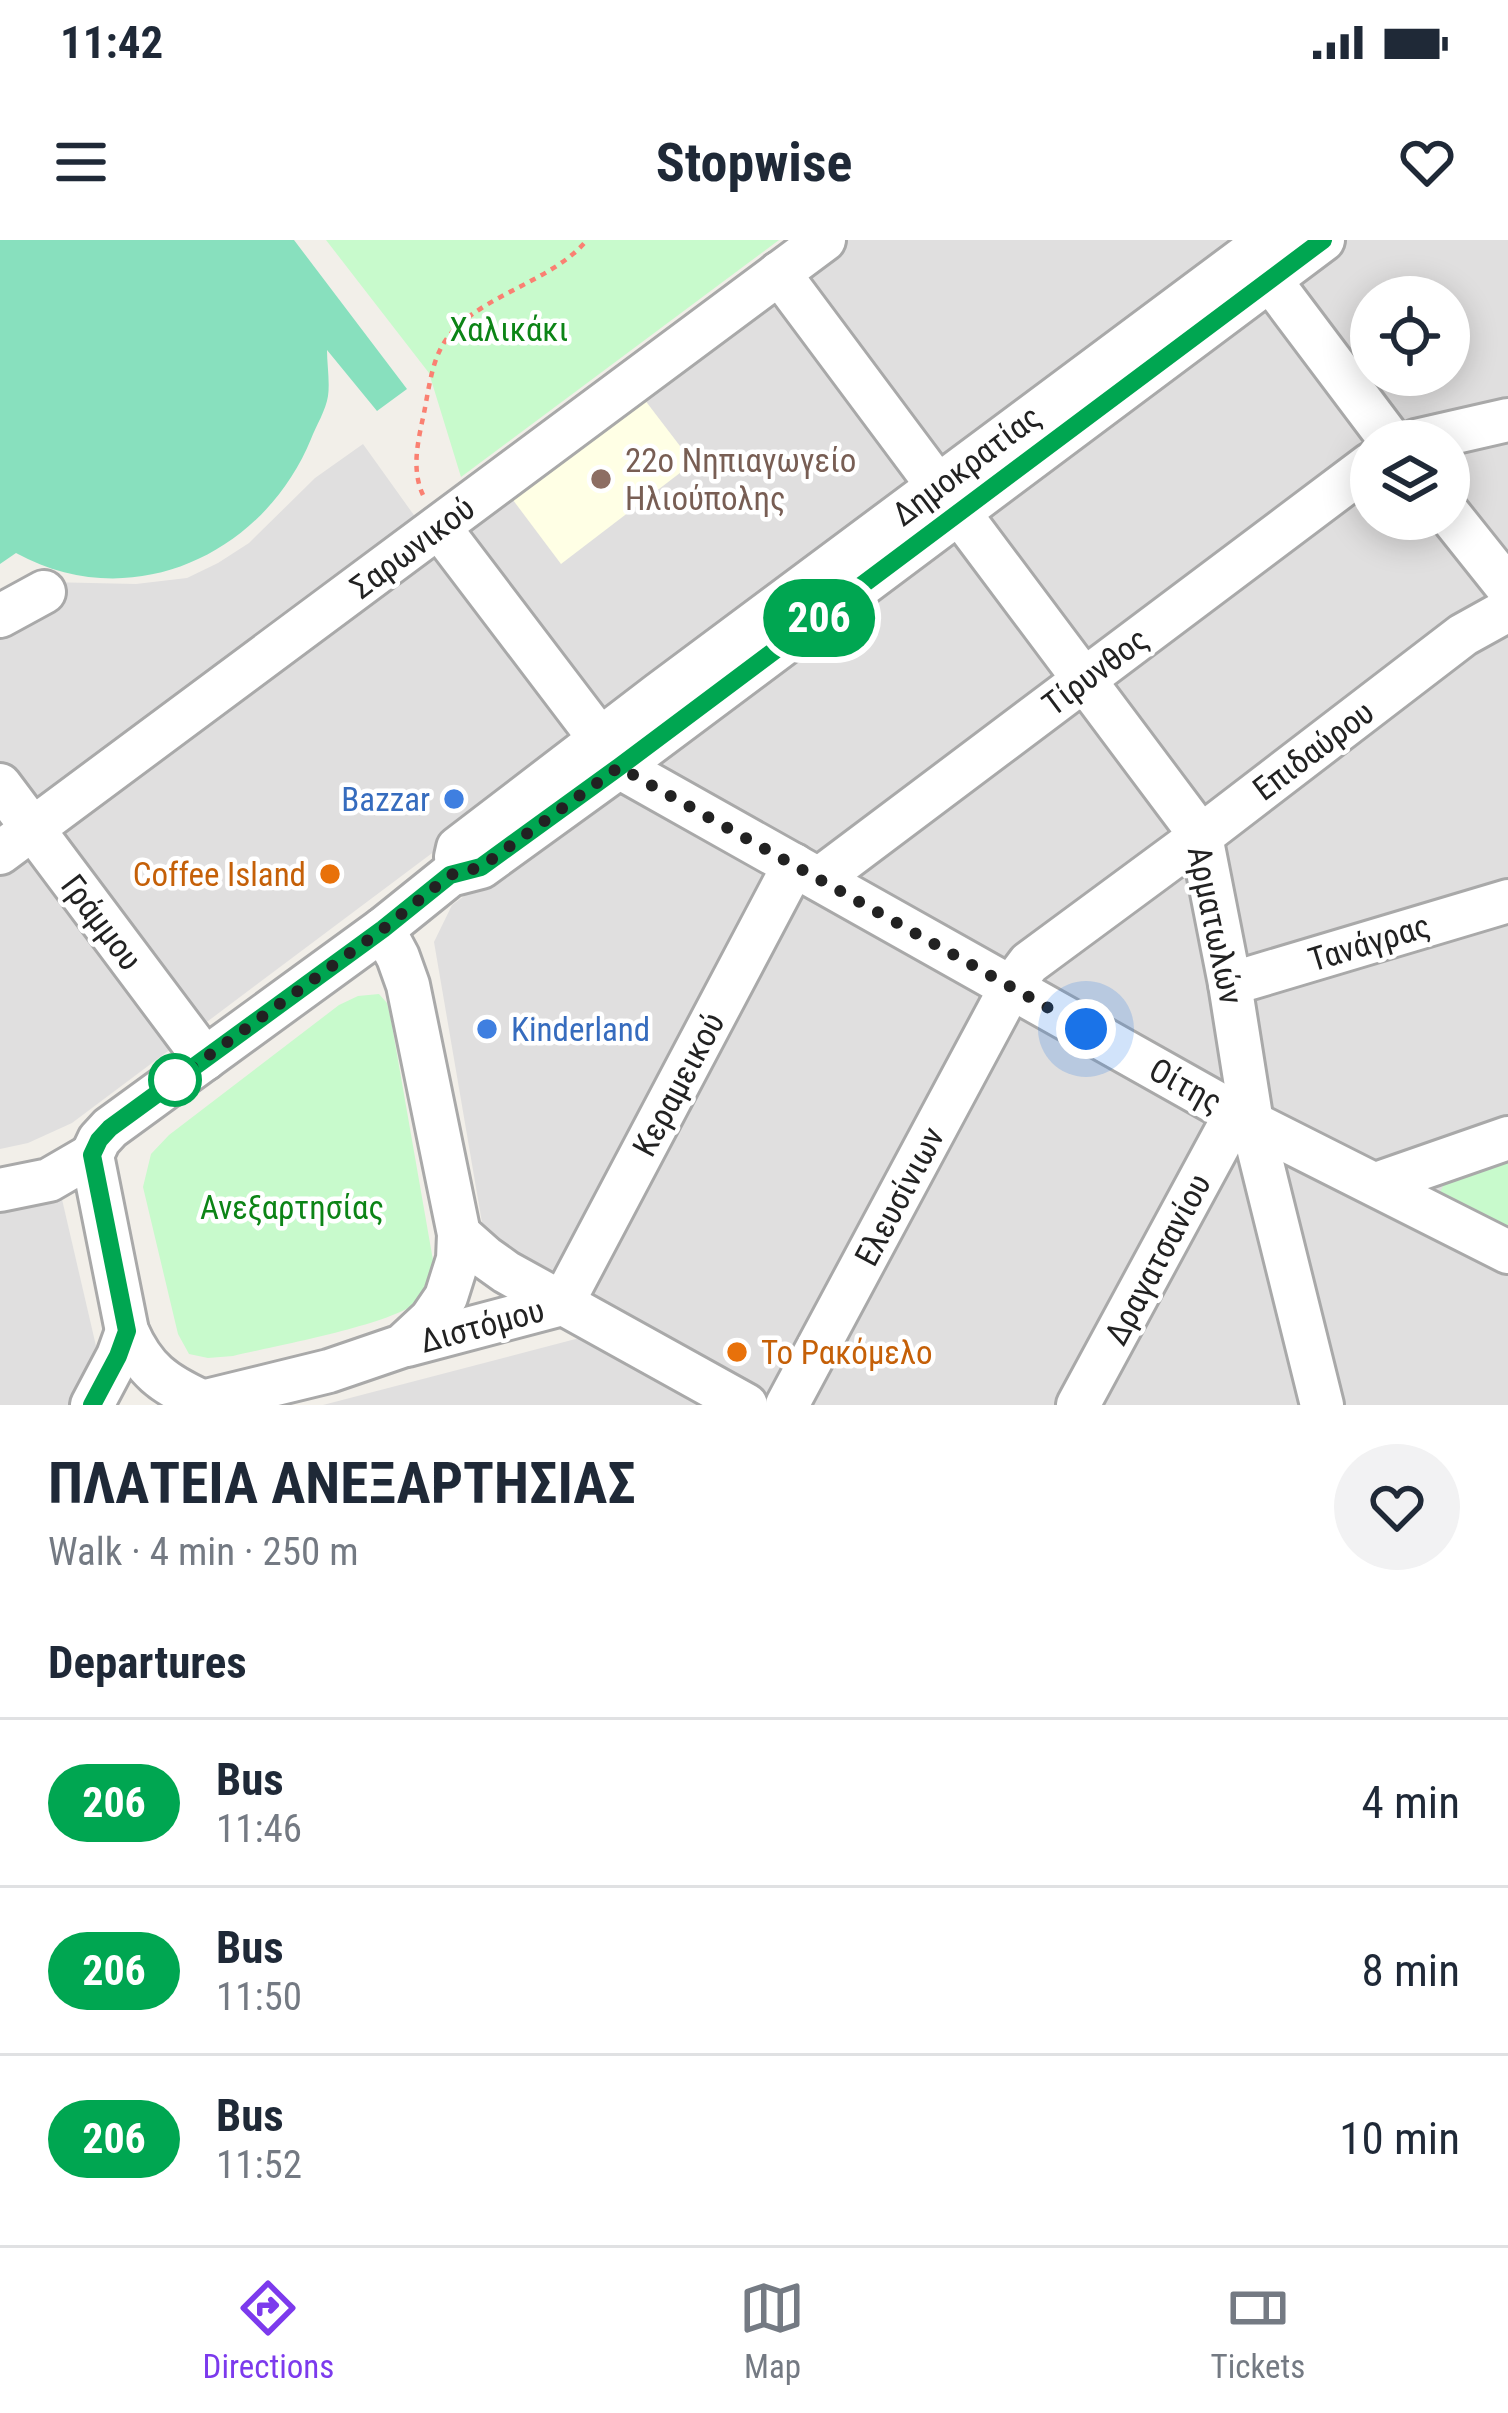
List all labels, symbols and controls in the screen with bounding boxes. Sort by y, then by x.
text: 11:42 [60,16,163,69]
icon: menu [48,129,114,195]
icon: heart [1394,129,1460,195]
text: Stopwise [656,131,852,194]
map controls [1350,276,1470,540]
button: locate [1350,276,1470,396]
park label: Χαλικάκι [450,310,568,349]
street label: Δημοκρατίας [884,397,1048,534]
button: layers [1350,420,1470,540]
place label: 22ο Νηπιαγωγείο Ηλιούπολης [625,441,856,518]
marker: 22ο Νηπιαγωγείο Ηλιούπολης [588,466,614,492]
street label: Σαρωνικού [343,488,482,607]
line badge: 206 [750,579,888,657]
text: 206 [787,593,851,642]
street label: Τίρυνθος [1035,619,1156,724]
street label: Επιδαύρου [1245,692,1381,808]
place label: Bazzar [341,780,430,819]
marker: Bazzar [441,786,467,812]
street label: Αρματωλών [1180,843,1251,1008]
place label: Coffee Island [133,855,306,894]
marker: Coffee Island [317,861,343,887]
street label: Γράμμου [53,867,150,978]
street label: Τανάγρας [1304,906,1435,979]
your location [1056,999,1116,1059]
street label: Κεραµεικού [624,1006,732,1163]
place label: Kinderland [511,1010,650,1049]
marker: Kinderland [474,1016,500,1042]
street label: Οίτης [1143,1050,1229,1121]
unlabelled marker [150,1055,200,1105]
street label: Ελευσίνιων [847,1120,952,1272]
street label: Δραγατσανίου [1096,1167,1219,1351]
park label: Ανεξαρτησίας [200,1188,384,1227]
street label: Διστόμου [416,1290,548,1361]
place label: Το Ρακόμελο [761,1333,933,1372]
marker: Το Ρακόμελο [724,1339,750,1365]
button: heart [1334,1444,1460,1570]
text: ΠΛΑΤΕΙΑ ΑΝΕΞΑΡΤΗΣΙΑΣ [48,1450,636,1517]
text: Walk · 4 min · 250 m [48,1529,359,1575]
text: Departures [48,1636,247,1689]
text: Bus [216,1753,284,1806]
text: 4 min [1361,1776,1460,1829]
text: 206 [82,1778,146,1827]
text: 11:46 [216,1806,302,1852]
text: Bus [216,1921,284,1974]
text: 8 min [1361,1944,1460,1997]
text: 206 [82,1946,146,1995]
text: 11:50 [216,1974,302,2020]
text: Bus [216,2089,284,2142]
text: 10 min [1339,2112,1460,2165]
text: 206 [82,2114,146,2163]
text: 11:52 [216,2142,302,2188]
tab: Directions [203,2275,334,2386]
tab: Map [739,2275,805,2386]
tab: Tickets [1211,2275,1305,2386]

